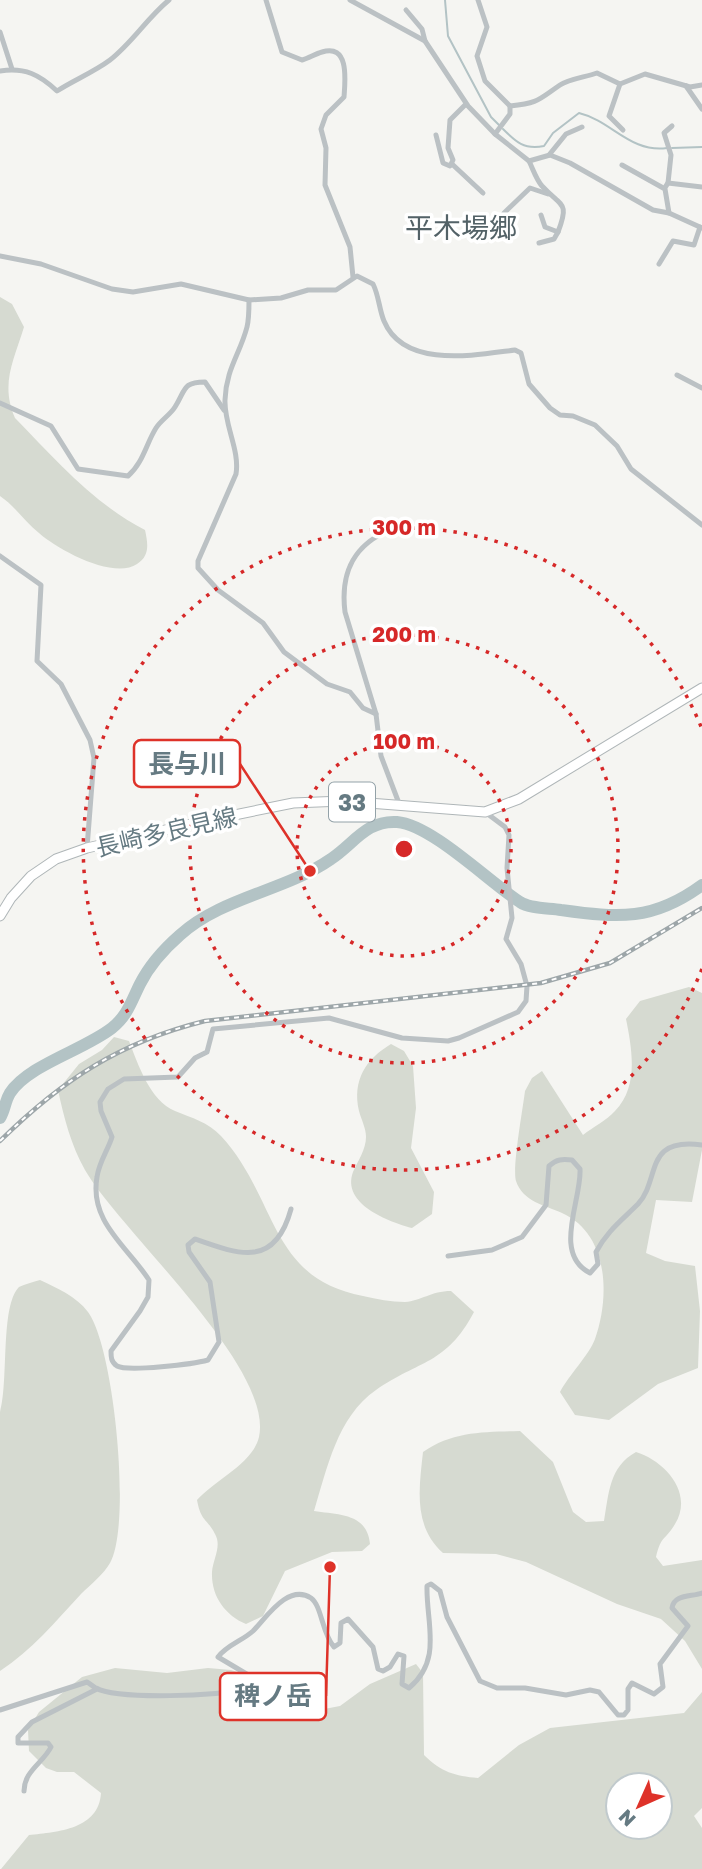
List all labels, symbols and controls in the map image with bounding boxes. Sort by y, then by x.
district label: 平木場郷 [405,211,517,244]
text: 300 m [372,514,436,540]
text: 200 m [372,621,436,647]
text: 100 m [373,728,435,754]
callout: 長与川 [134,740,240,787]
text: 長与川 [148,748,226,779]
road number: 33 [329,782,375,822]
street label: 長崎多良見線 [93,801,239,861]
centre of rings [392,837,416,861]
callout: 稗ノ岳 [220,1673,326,1720]
text: 稗ノ岳 [234,1680,312,1711]
north arrow [604,1771,674,1841]
text: N [613,1805,640,1832]

